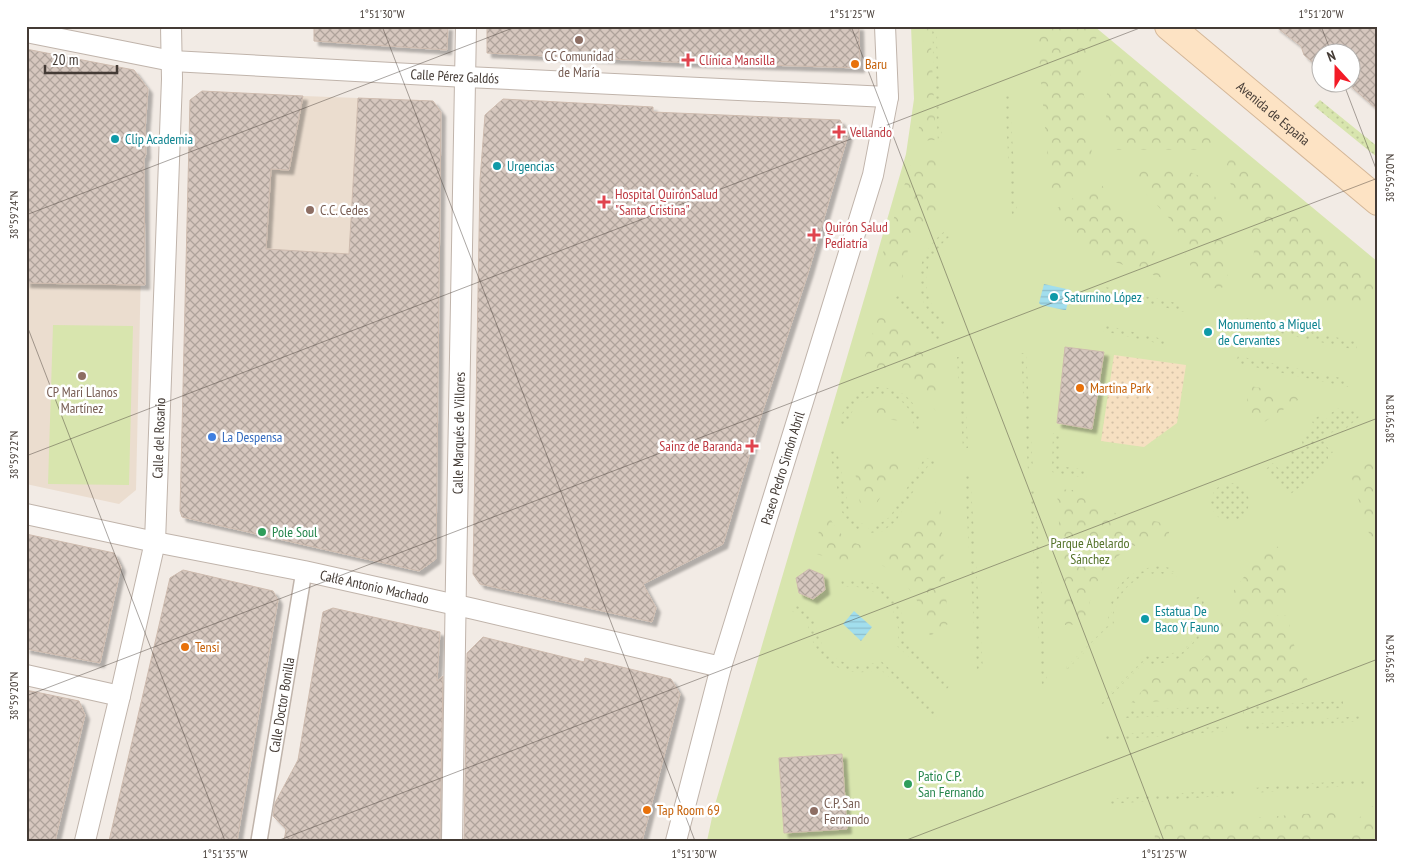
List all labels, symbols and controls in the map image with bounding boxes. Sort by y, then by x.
text: 1°51'30"W [359,6,405,21]
text: 1°51'25"W [829,6,875,21]
text: 1°51'20"W [1298,6,1344,21]
marker: CC Comunidad de María [573,34,585,46]
scale bar [45,42,118,74]
north arrow [1312,42,1362,92]
text: N [1325,46,1338,66]
place label: CC Comunidad de María [544,47,614,81]
text: 20 m [52,50,78,69]
place label: Clínica Mansilla [699,51,775,69]
marker: Clínica Mansilla [681,53,695,67]
place label: Baru [865,55,887,73]
marker: Baru [849,58,861,70]
street label: Calle Pérez Galdós [410,65,500,88]
street label: Avenida de España [1233,77,1314,149]
place label: Vellando [849,123,892,141]
marker: Vellando [832,125,846,139]
place label: Clip Academia [125,130,193,148]
marker: Clip Academia [109,133,121,145]
text: 38°59'20"N [1382,154,1397,202]
place label: Urgencias [507,157,555,175]
marker: Urgencias [491,160,503,172]
place label: Hospital QuirónSalud "Santa Cristina" [615,185,718,219]
text: 38°59'24"N [6,191,21,239]
marker: Hospital QuirónSalud "Santa Cristina" [597,195,611,209]
place label: C.C. Cedes [320,201,368,219]
marker: C.C. Cedes [304,204,316,216]
place label: Quirón Salud Pediatría [825,218,888,252]
marker: Quirón Salud Pediatría [807,228,821,242]
place label: Saturnino López [1064,288,1142,306]
marker: Saturnino López [1048,291,1060,303]
place label: Monumento a Miguel de Cervantes [1218,315,1321,349]
marker: Monumento a Miguel de Cervantes [1202,326,1214,338]
marker: CP Mari Llanos Martínez [76,370,88,382]
street label: Calle Marqués de Villores [449,372,469,494]
place label: Martina Park [1090,379,1152,397]
marker: Martina Park [1074,382,1086,394]
place label: CP Mari Llanos Martínez [46,383,118,417]
text: 38°59'18"N [1382,395,1397,443]
street label: Calle del Rosario [148,397,169,479]
street label: Paseo Pedro Simón Abril [757,409,809,527]
place label: La Despensa [222,428,282,446]
text: 38°59'22"N [6,431,21,479]
marker: La Despensa [206,431,218,443]
place label: Sainz de Baranda [659,437,742,455]
marker: Sainz de Baranda [746,440,758,452]
place label: Pole Soul [272,523,318,541]
marker: Pole Soul [256,526,268,538]
park label: Parque Abelardo Sánchez [1050,534,1130,568]
street label: Calle Antonio Machado [318,566,431,608]
place label: Estatua De Baco Y Fauno [1155,602,1219,636]
marker: Estatua De Baco Y Fauno [1139,613,1151,625]
text: 38°59'16"N [1382,635,1397,683]
place label: Tensi [195,638,220,656]
marker: Tensi [179,641,191,653]
street label: Calle Doctor Bonilla [265,656,298,754]
text: 38°59'20"N [6,672,21,720]
place label: Patio C.P. San Fernando [918,767,984,801]
marker: Patio C.P. San Fernando [902,778,914,790]
place label: C.P. San Fernando [824,794,869,828]
place label: Tap Room 69 [657,801,720,819]
marker: Tap Room 69 [641,804,653,816]
marker: C.P. San Fernando [808,805,820,817]
text: 1°51'35"W [202,846,248,861]
text: 1°51'30"W [671,846,717,861]
text: 1°51'25"W [1141,846,1187,861]

